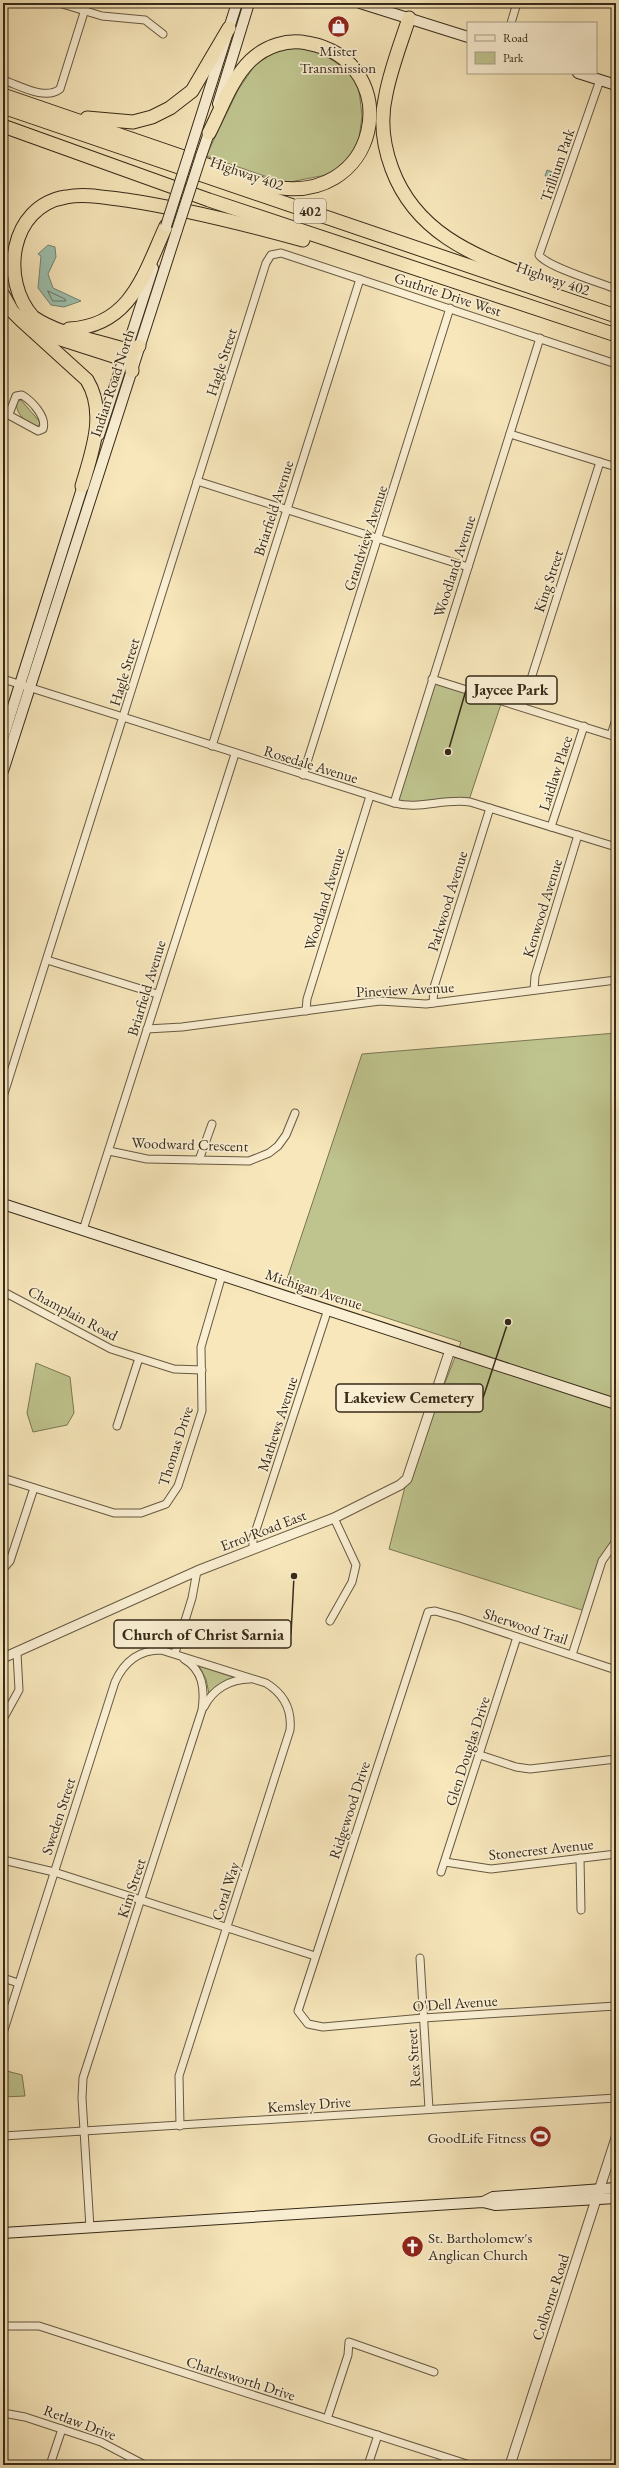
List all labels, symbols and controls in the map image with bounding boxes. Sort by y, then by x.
shop icon: Mister Transmission [325,14,351,40]
legend [467,22,597,74]
text: Road [503,30,529,46]
place label: Mister Transmission [300,41,376,77]
text: Park [503,50,524,66]
street label: Trillium Park [536,125,579,204]
street label: Highway 402 [208,152,287,195]
road number: 402 [294,199,326,223]
street label: Highway 402 [514,257,593,300]
street label: Guthrie Drive West [392,268,504,320]
street label: Hagle Street [201,325,241,398]
street label: Indian Road North [86,326,138,439]
street label: Briarfield Avenue [249,458,297,558]
street label: Grandview Avenue [339,483,391,593]
street label: Woodland Avenue [429,513,479,619]
street label: King Street [529,547,567,615]
street label: Hagle Street [105,635,143,708]
callout: Jaycee Park [466,676,557,704]
text: Jaycee Park [472,679,549,700]
street label: Laidlaw Place [534,733,576,813]
street label: Rosedale Avenue [261,741,361,787]
street label: Woodland Avenue [299,845,349,952]
street label: Parkwood Avenue [423,848,471,953]
street label: Kenwood Avenue [518,856,566,960]
street label: Briarfield Avenue [122,938,170,1038]
street label: Pineview Avenue [355,977,455,1001]
street label: Woodward Crescent [131,1132,249,1156]
street label: Michigan Avenue [263,1264,365,1314]
street label: Champlain Road [25,1281,122,1345]
street label: Mathews Avenue [253,1374,301,1474]
callout: Lakeview Cemetery [336,1384,483,1412]
text: Lakeview Cemetery [344,1387,475,1408]
street label: Thomas Drive [153,1404,197,1488]
street label: Errol Road East [217,1505,309,1555]
street label: Sherwood Trail [481,1603,571,1649]
callout: Church of Christ Sarnia [114,1620,291,1648]
text: Church of Christ Sarnia [122,1624,285,1645]
street label: Glen Douglas Drive [440,1694,494,1808]
street label: Ridgewood Drive [324,1759,374,1861]
street label: Sweden Street [37,1775,79,1857]
street label: Stonecrest Avenue [488,1834,594,1864]
street label: Kim Street [112,1856,150,1920]
street label: Coral Way [207,1859,243,1923]
street label: O'Dell Avenue [412,1991,498,2015]
street label: Rex Street [401,2028,425,2088]
street label: Kemsley Drive [267,2092,352,2116]
sports icon: GoodLife Fitness [528,2124,554,2150]
place label: GoodLife Fitness [427,2128,526,2147]
place label: St. Bartholomew's Anglican Church [427,2228,532,2264]
church icon: St. Bartholomew's Anglican Church [399,2233,425,2259]
street label: Colborne Road [527,2251,573,2343]
street label: Charlesworth Drive [184,2351,298,2405]
street label: Retlaw Drive [41,2400,119,2444]

